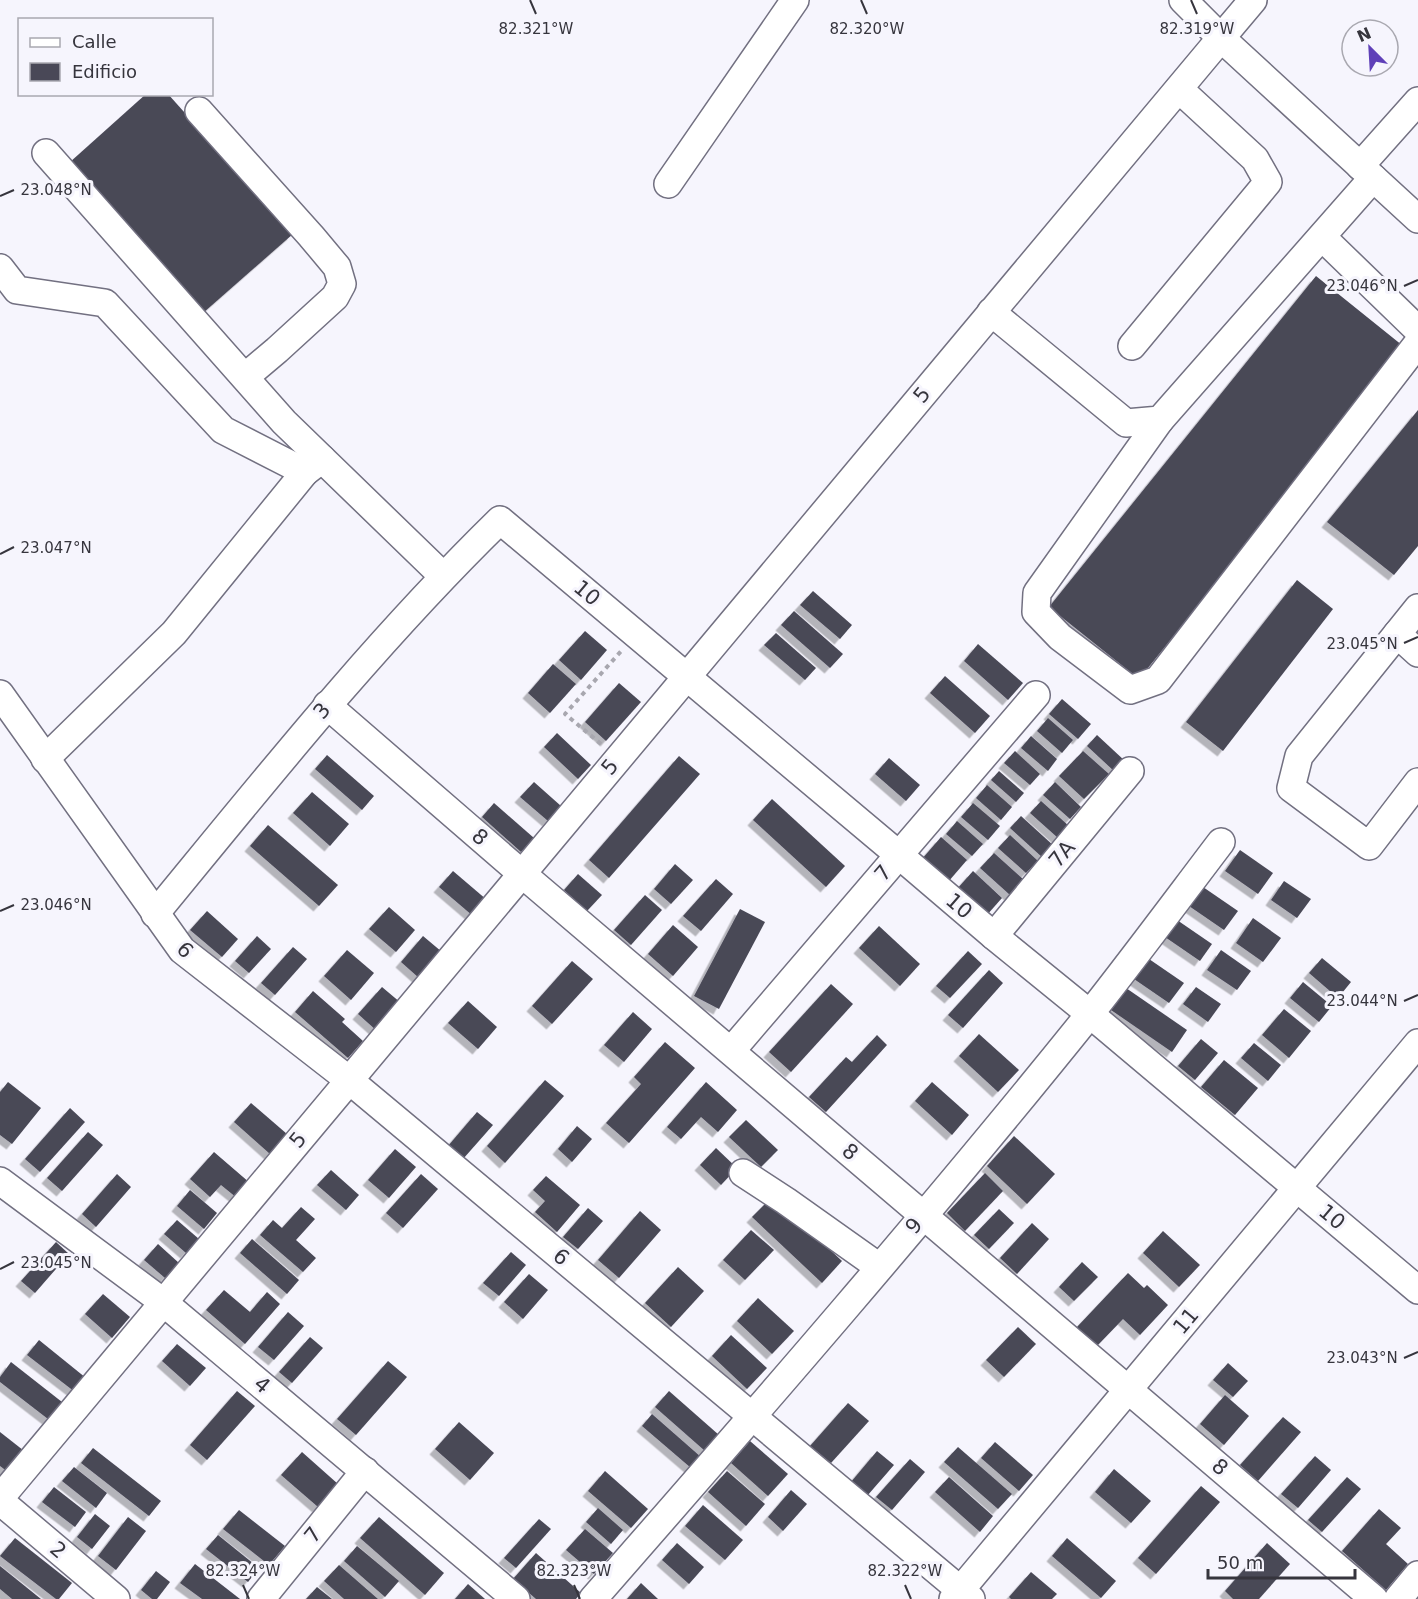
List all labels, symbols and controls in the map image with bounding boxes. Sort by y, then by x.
legend [18,18,213,96]
north arrow [1340,18,1400,78]
text: 82.321°W [499,20,574,38]
text: 82.320°W [830,20,905,38]
text: 82.319°W [1160,20,1235,38]
text: N [1354,23,1374,46]
text: Calle [72,31,117,52]
text: Edificio [72,61,137,82]
text: 23.048°N [20,181,92,199]
text: 23.046°N [1326,277,1398,295]
street label: 5 [909,382,935,408]
text: 23.047°N [20,539,92,557]
street label: 10 [569,575,605,611]
text: 23.045°N [1326,635,1398,653]
street label: 3 [309,698,335,724]
street label: 5 [597,754,623,780]
street label: 8 [467,824,493,850]
street label: 7A [1044,835,1081,872]
street label: 7 [870,860,896,886]
street label: 10 [941,888,977,924]
text: 23.046°N [20,896,92,914]
street label: 6 [172,937,198,963]
text: 23.044°N [1326,992,1398,1010]
street label: 5 [285,1127,311,1153]
street label: 8 [837,1139,863,1165]
street label: 10 [1314,1199,1350,1235]
street label: 9 [901,1213,927,1239]
street label: 6 [548,1244,574,1270]
text: 23.045°N [20,1254,92,1272]
street label: 11 [1168,1303,1204,1339]
text: 23.043°N [1326,1349,1398,1367]
street label: 4 [249,1372,275,1398]
street label: 8 [1207,1454,1233,1480]
street label: 7 [299,1522,327,1548]
street label: 2 [45,1537,71,1563]
scale bar [1208,1542,1355,1580]
text: 50 m [1217,1552,1263,1573]
text: 82.324°W [206,1562,281,1580]
text: 82.323°W [537,1562,612,1580]
text: 82.322°W [868,1562,943,1580]

